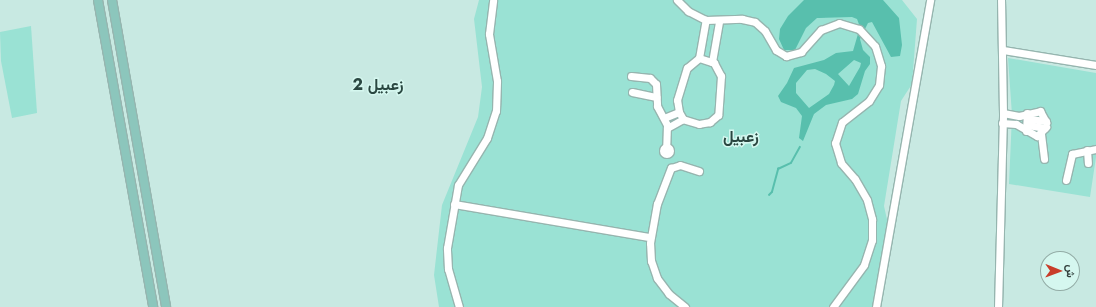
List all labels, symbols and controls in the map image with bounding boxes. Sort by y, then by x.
district label: زعبيل 2 [352,75,404,95]
district label: زعبيل [723,127,759,147]
north arrow [1040,251,1080,291]
text: ش [1063,264,1079,278]

